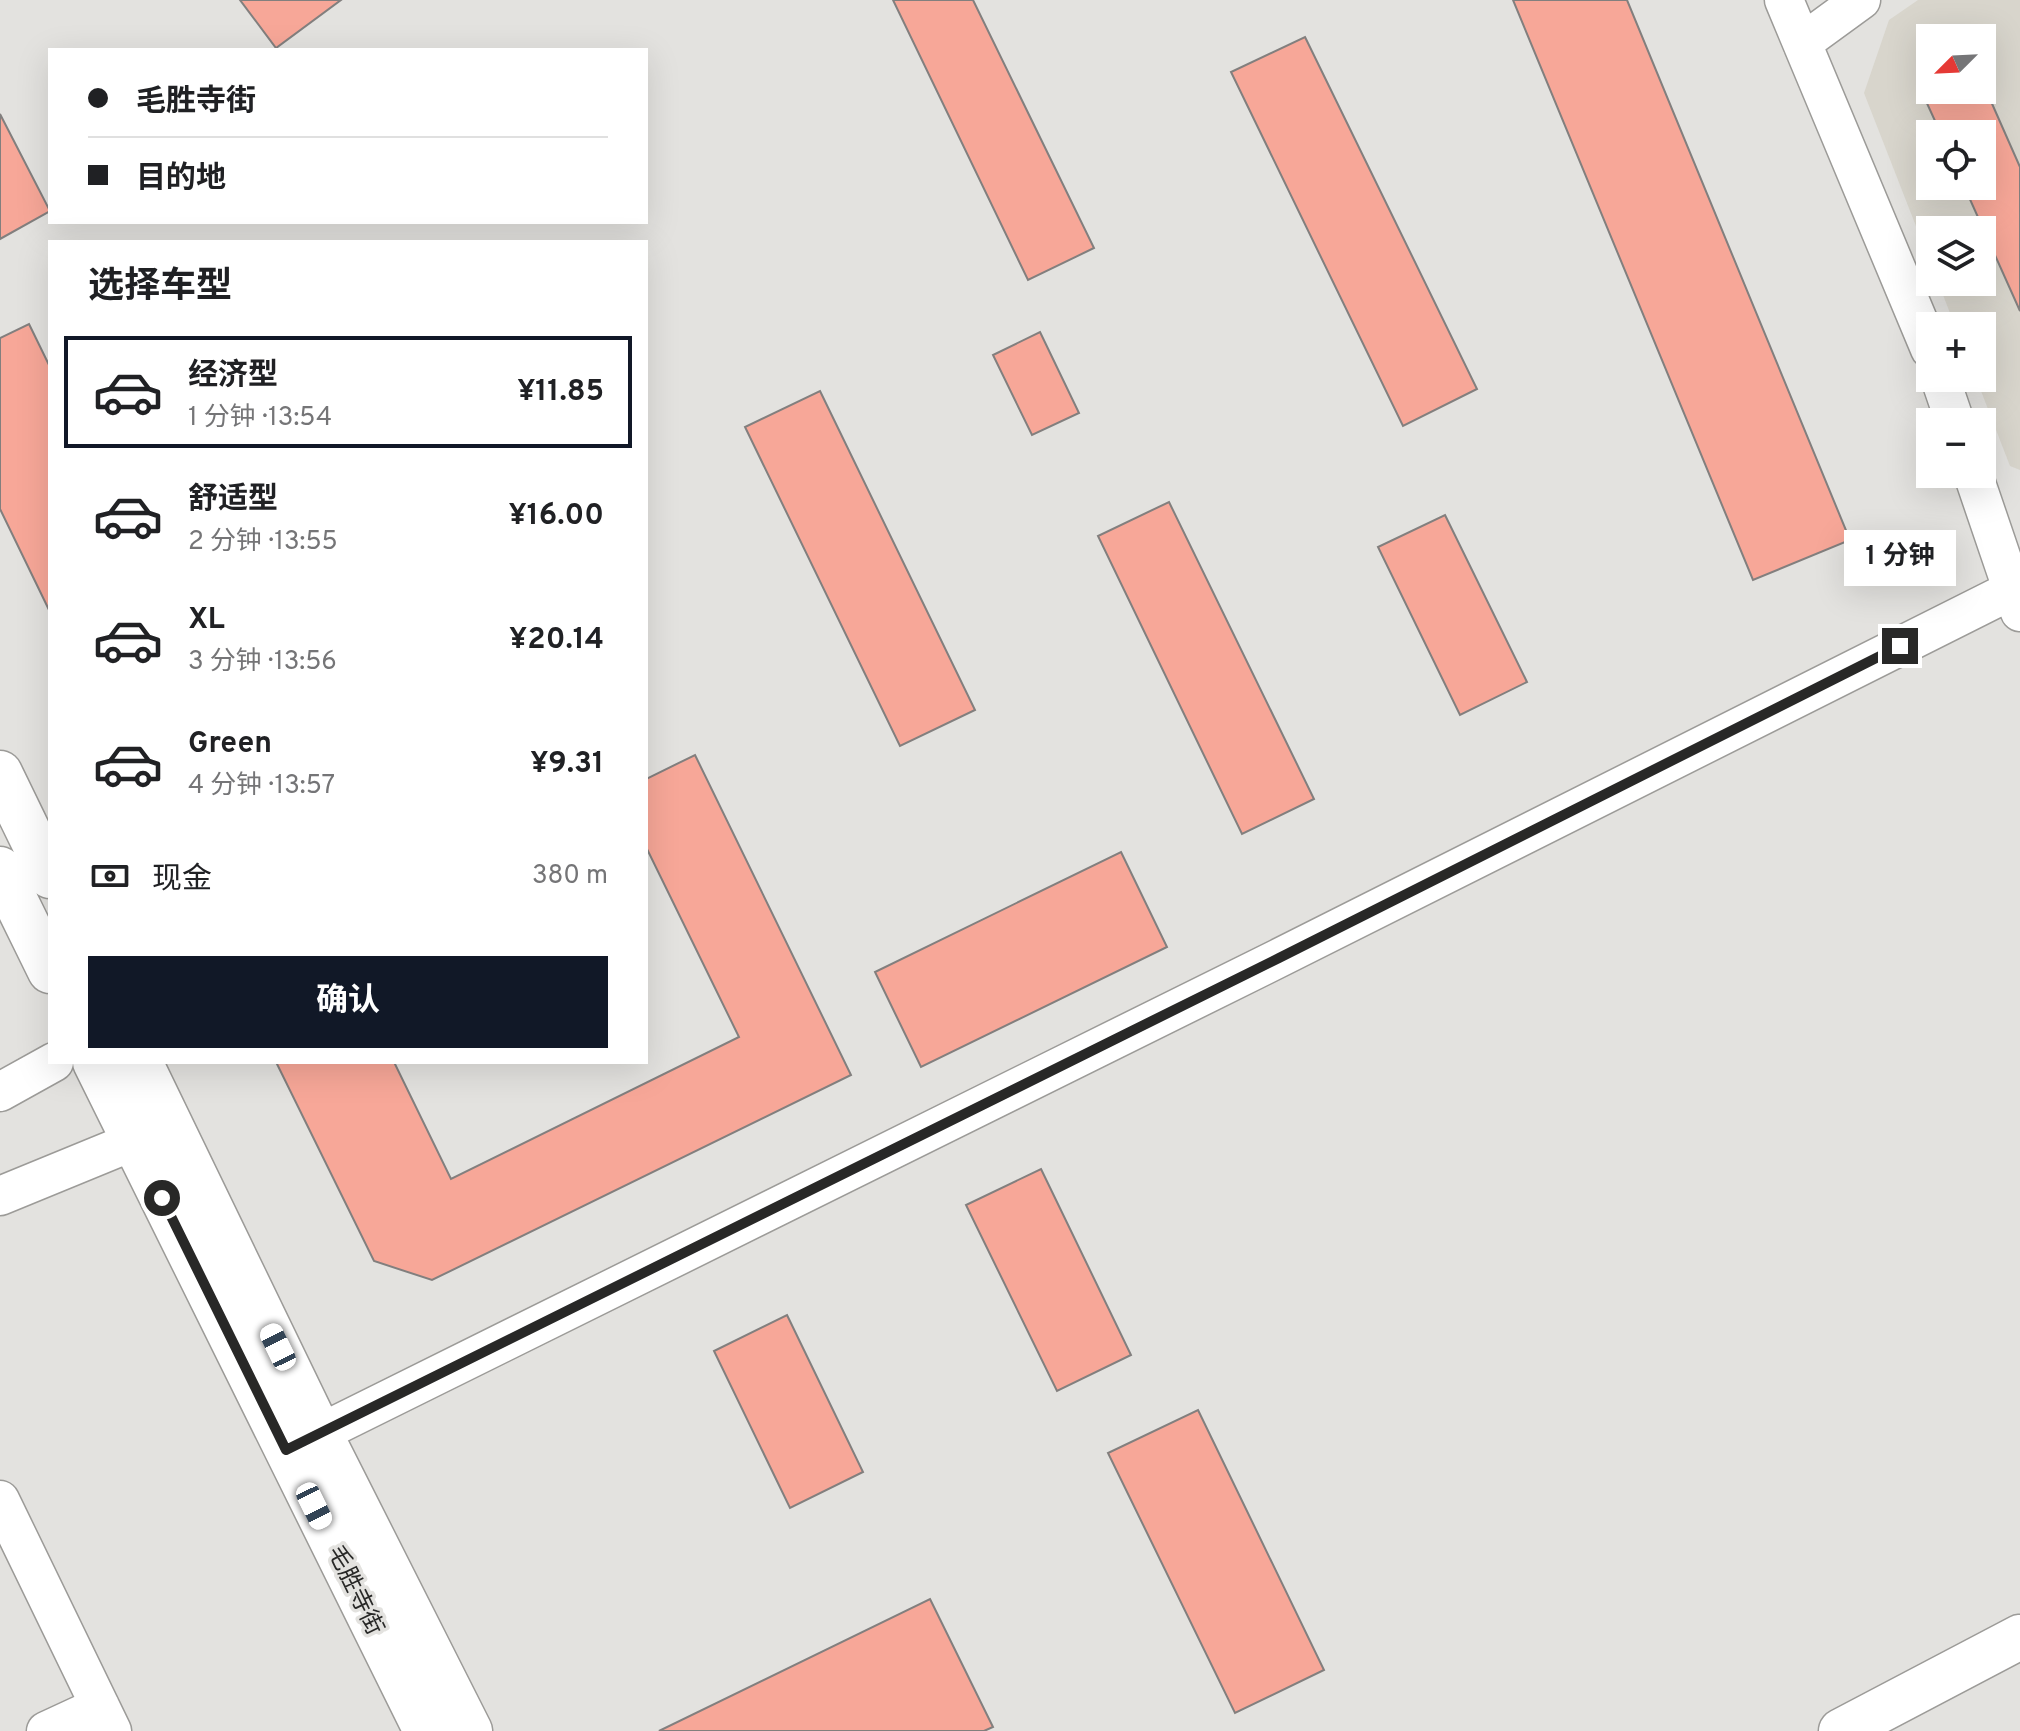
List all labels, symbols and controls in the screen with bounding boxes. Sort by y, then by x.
north arrow [1916,24,1996,104]
map controls [1916,24,1996,488]
text: 毛胜寺街 [136,84,256,121]
button: locate [1916,120,1996,200]
text: 目的地 [136,161,226,198]
button: layers [1916,216,1996,296]
text: 选择车型 [88,265,232,311]
button: + [1916,312,1996,392]
icon: car [92,356,164,428]
text: 经济型 [188,358,278,395]
text: ¥11.85 [517,374,604,411]
text: 1 分钟 · 13:54 [188,402,332,435]
button: − [1916,408,1996,488]
icon: car [92,480,164,552]
text: 舒适型 [188,482,278,519]
text: ¥16.00 [509,498,604,535]
text: 2 分钟 · 13:55 [188,526,338,559]
callout: 1 分钟 [1844,530,1956,586]
text: 1 分钟 [1866,541,1934,574]
text: XL [188,602,225,639]
icon: car [92,604,164,676]
text: ¥20.14 [509,622,604,659]
route end [1882,628,1918,664]
text: 3 分钟 · 13:56 [188,646,337,679]
text: Green [188,726,272,763]
icon: car [92,728,164,800]
text: ¥9.31 [530,746,604,783]
text: 4 分钟 · 13:57 [188,770,335,803]
icon: cash [88,854,132,898]
text: 380 m [532,860,608,893]
text: 现金 [152,862,212,899]
button: 确认 [88,956,608,1048]
route start [144,1180,180,1216]
car [257,1320,299,1374]
car [293,1479,335,1533]
street label: 毛胜寺街 [320,1541,389,1641]

